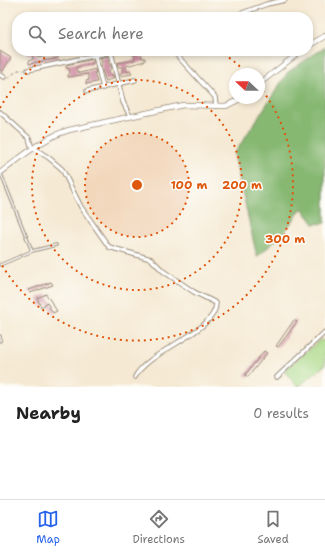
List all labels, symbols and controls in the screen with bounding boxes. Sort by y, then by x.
search box [12,12,313,56]
icon: search [26,23,48,45]
text: Search here [58,24,144,44]
north arrow [229,68,265,104]
text: 100 m [171,177,208,193]
text: 200 m [222,177,262,193]
centre of rings [130,178,144,192]
text: 300 m [265,231,305,247]
text: Nearby [16,402,81,424]
text: 0 results [253,405,309,422]
tab: Map [36,508,60,547]
tab: Directions [132,508,185,547]
tab: Saved [257,508,289,547]

